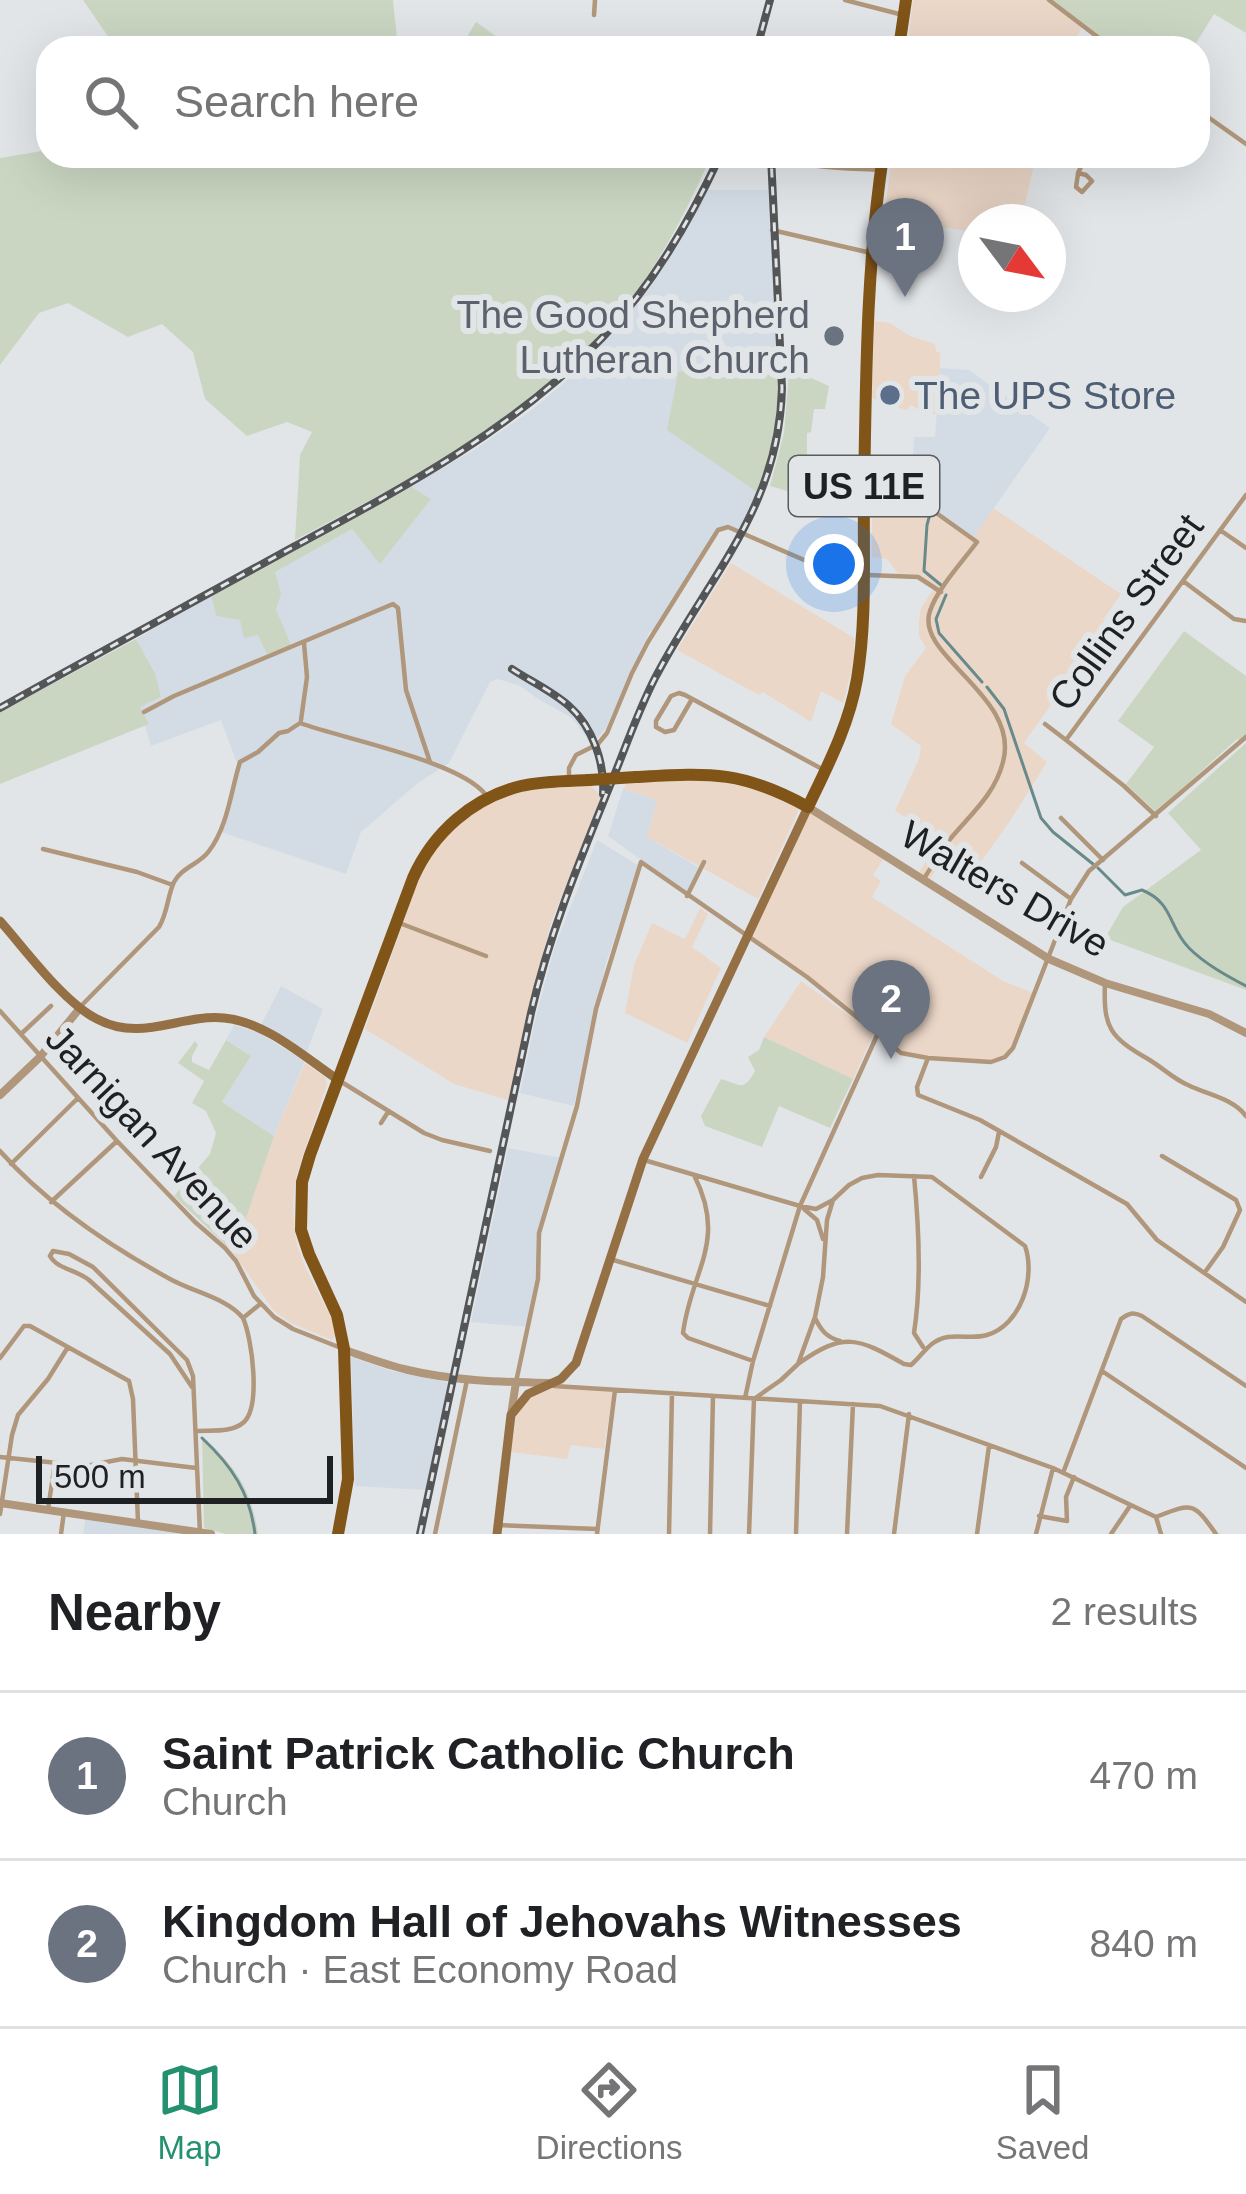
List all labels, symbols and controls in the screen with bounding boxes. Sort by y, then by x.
search box [36,36,1210,168]
icon: search [78,69,144,135]
text: Search here [174,76,419,127]
pin: 1 [866,198,944,297]
north arrow [958,204,1066,312]
place label: The Good Shepherd Lutheran Church [457,293,810,381]
marker: The Good Shepherd Lutheran Church [821,323,847,349]
place label: The UPS Store [914,374,1176,417]
marker: The UPS Store [877,382,903,408]
road number: US 11E [789,456,939,516]
street label: Collins Street [1040,505,1212,718]
your location [804,534,864,594]
street label: Walters Drive [894,812,1116,966]
pin: 2 [852,960,930,1059]
street label: Jarnigan Avenue [37,1016,267,1258]
scale bar [36,1450,333,1503]
text: 500 m [54,1458,146,1495]
text: Nearby [48,1584,221,1641]
text: 2 results [1051,1590,1198,1633]
text: Saint Patrick Catholic Church [162,1728,795,1779]
text: 1 [76,1754,98,1797]
text: 470 m [1090,1754,1198,1797]
text: Church [162,1780,288,1823]
text: Kingdom Hall of Jehovahs Witnesses [162,1896,962,1947]
text: 2 [76,1922,98,1965]
text: 840 m [1090,1922,1198,1965]
text: Church · East Economy Road [162,1948,678,1991]
tab: Map [157,2057,223,2167]
tab: Directions [536,2057,683,2167]
tab: Saved [996,2057,1089,2167]

